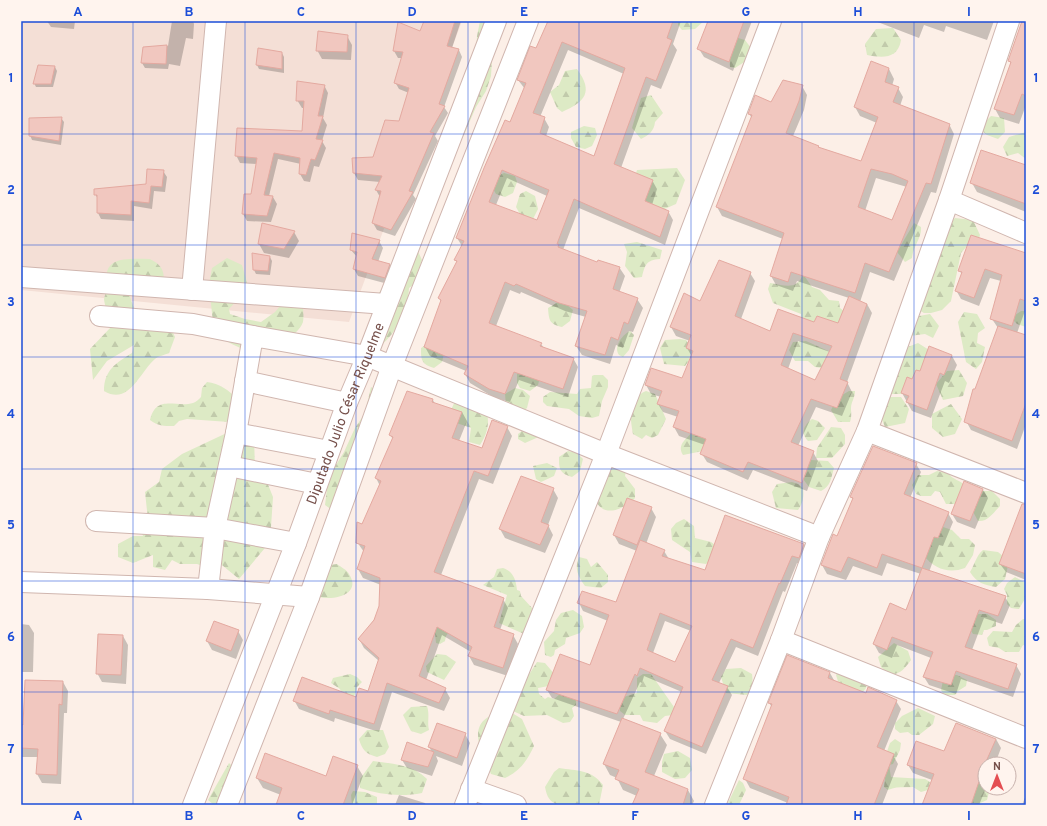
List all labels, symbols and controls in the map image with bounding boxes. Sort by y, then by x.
text: A [73,5,83,21]
text: B [185,5,194,21]
text: C [297,5,305,21]
text: D [407,5,417,21]
text: E [520,5,528,21]
text: F [631,5,639,21]
text: G [742,5,751,21]
text: H [853,5,863,21]
text: I [967,5,971,21]
text: 1 [8,71,14,87]
text: 1 [1033,71,1039,87]
text: 2 [7,183,15,199]
text: 2 [1032,183,1040,199]
text: 3 [7,295,15,311]
text: 3 [1032,295,1040,311]
street label: Diputado Julio César Riquelme [304,321,389,507]
text: 4 [7,407,15,423]
text: 4 [1032,407,1040,423]
text: 5 [7,518,15,534]
text: 5 [1032,518,1040,534]
text: 6 [7,630,15,646]
text: 6 [1032,630,1040,646]
text: 7 [8,742,15,758]
text: 7 [1033,742,1040,758]
north arrow [977,756,1017,796]
text: N [993,760,1001,774]
text: A [73,809,83,825]
text: B [185,809,194,825]
text: C [297,809,305,825]
text: D [407,809,417,825]
text: E [520,809,528,825]
text: F [631,809,639,825]
text: G [742,809,751,825]
text: H [853,809,863,825]
text: I [967,809,971,825]

